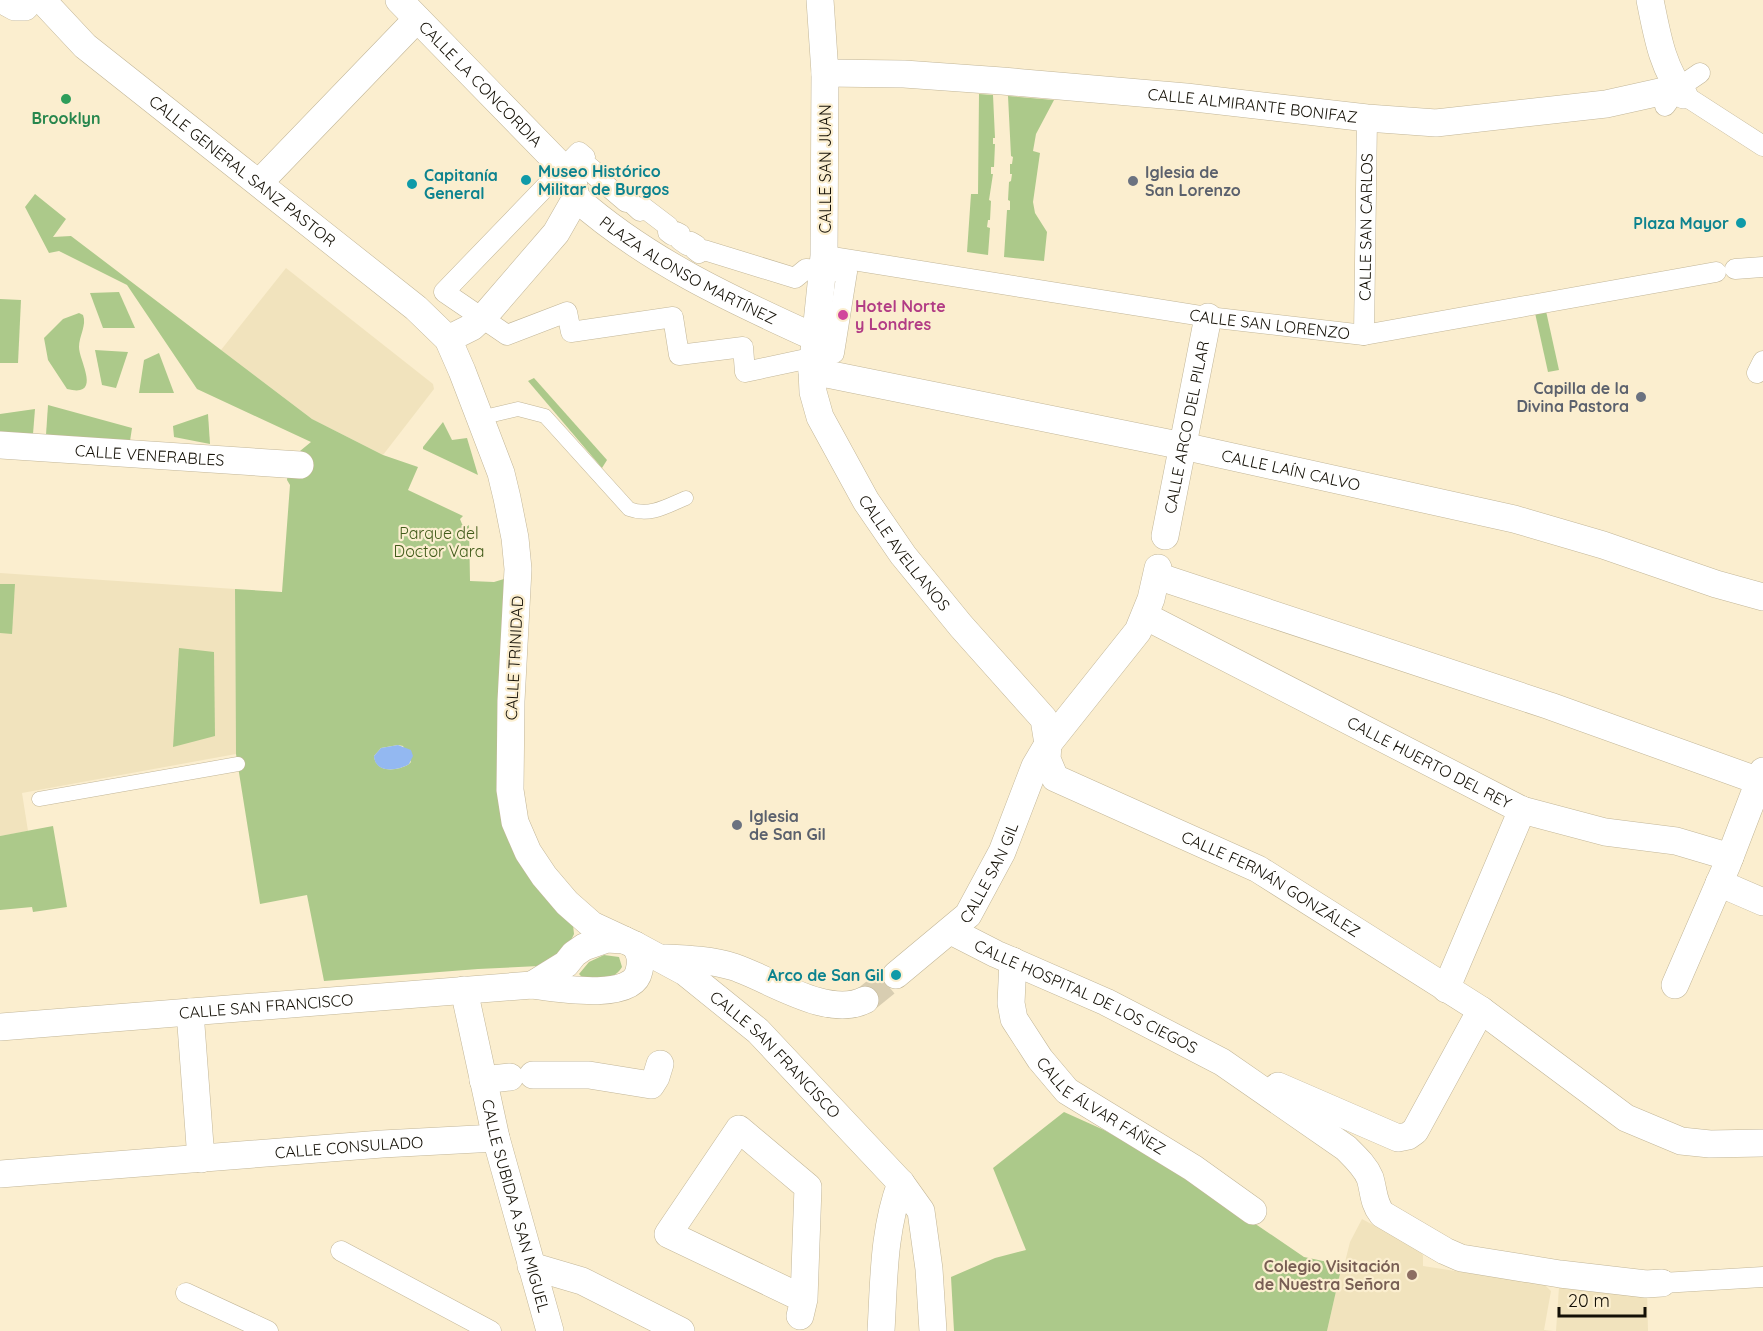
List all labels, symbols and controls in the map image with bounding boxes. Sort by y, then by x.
street label: CALLE LA CONCORDIA [415,17,547,151]
street label: CALLE ALMIRANTE BONIFAZ [1147,84,1359,127]
street label: CALLE GENERAL SANZ PASTOR [145,91,340,251]
marker: Brooklyn [59,92,73,106]
street label: CALLE SAN JUAN [815,104,835,234]
place label: Brooklyn [31,108,101,128]
street label: CALLE SAN CARLOS [1354,153,1377,301]
place label: Museo Histórico Militar de Burgos [538,161,669,199]
place label: Iglesia de San Lorenzo [1145,162,1241,200]
place label: Capitanía General [424,165,498,203]
marker: Museo Histórico Militar de Burgos [519,173,533,187]
marker: Iglesia de San Lorenzo [1126,174,1140,188]
marker: Capitanía General [405,177,419,191]
street label: PLAZA ALONSO MARTÍNEZ [596,212,780,328]
place label: Plaza Mayor [1633,213,1729,233]
marker: Plaza Mayor [1734,216,1748,230]
place label: Hotel Norte y Londres [855,296,946,334]
street label: CALLE SAN LORENZO [1188,304,1351,343]
marker: Hotel Norte y Londres [836,308,850,322]
street label: CALLE ARCO DEL PILAR [1160,339,1213,515]
place label: Capilla de la Divina Pastora [1516,378,1629,416]
marker: Capilla de la Divina Pastora [1634,390,1648,404]
street label: CALLE VENERABLES [74,440,225,470]
street label: CALLE LAÍN CALVO [1220,445,1362,495]
street label: CALLE AVELLANOS [855,491,954,615]
park label: Parque del Doctor Vara [394,523,484,561]
street label: CALLE TRINIDAD [501,595,527,721]
street label: CALLE HUERTO DEL REY [1344,712,1515,813]
place label: Iglesia de San Gil [749,806,826,844]
marker: Iglesia de San Gil [730,818,744,832]
street label: CALLE SAN GIL [956,819,1023,928]
street label: CALLE FERNÁN GONZÁLEZ [1178,826,1364,941]
street label: CALLE HOSPITAL DE LOS CIEGOS [971,935,1201,1058]
place label: Arco de San Gil [768,965,884,985]
marker: Arco de San Gil [889,968,903,982]
street label: CALLE SAN FRANCISCO [706,986,845,1122]
street label: CALLE SAN FRANCISCO [178,989,354,1023]
street label: CALLE ÁLVAR FÁÑEZ [1033,1053,1169,1159]
street label: CALLE SUBIDA A SAN MIGUEL [478,1097,554,1315]
street label: CALLE CONSULADO [274,1132,424,1162]
place label: Colegio Visitación de Nuestra Señora [1255,1256,1400,1294]
marker: Colegio Visitación de Nuestra Señora [1405,1268,1419,1282]
scale bar [1559,1280,1644,1318]
text: 20 m [1568,1289,1610,1312]

